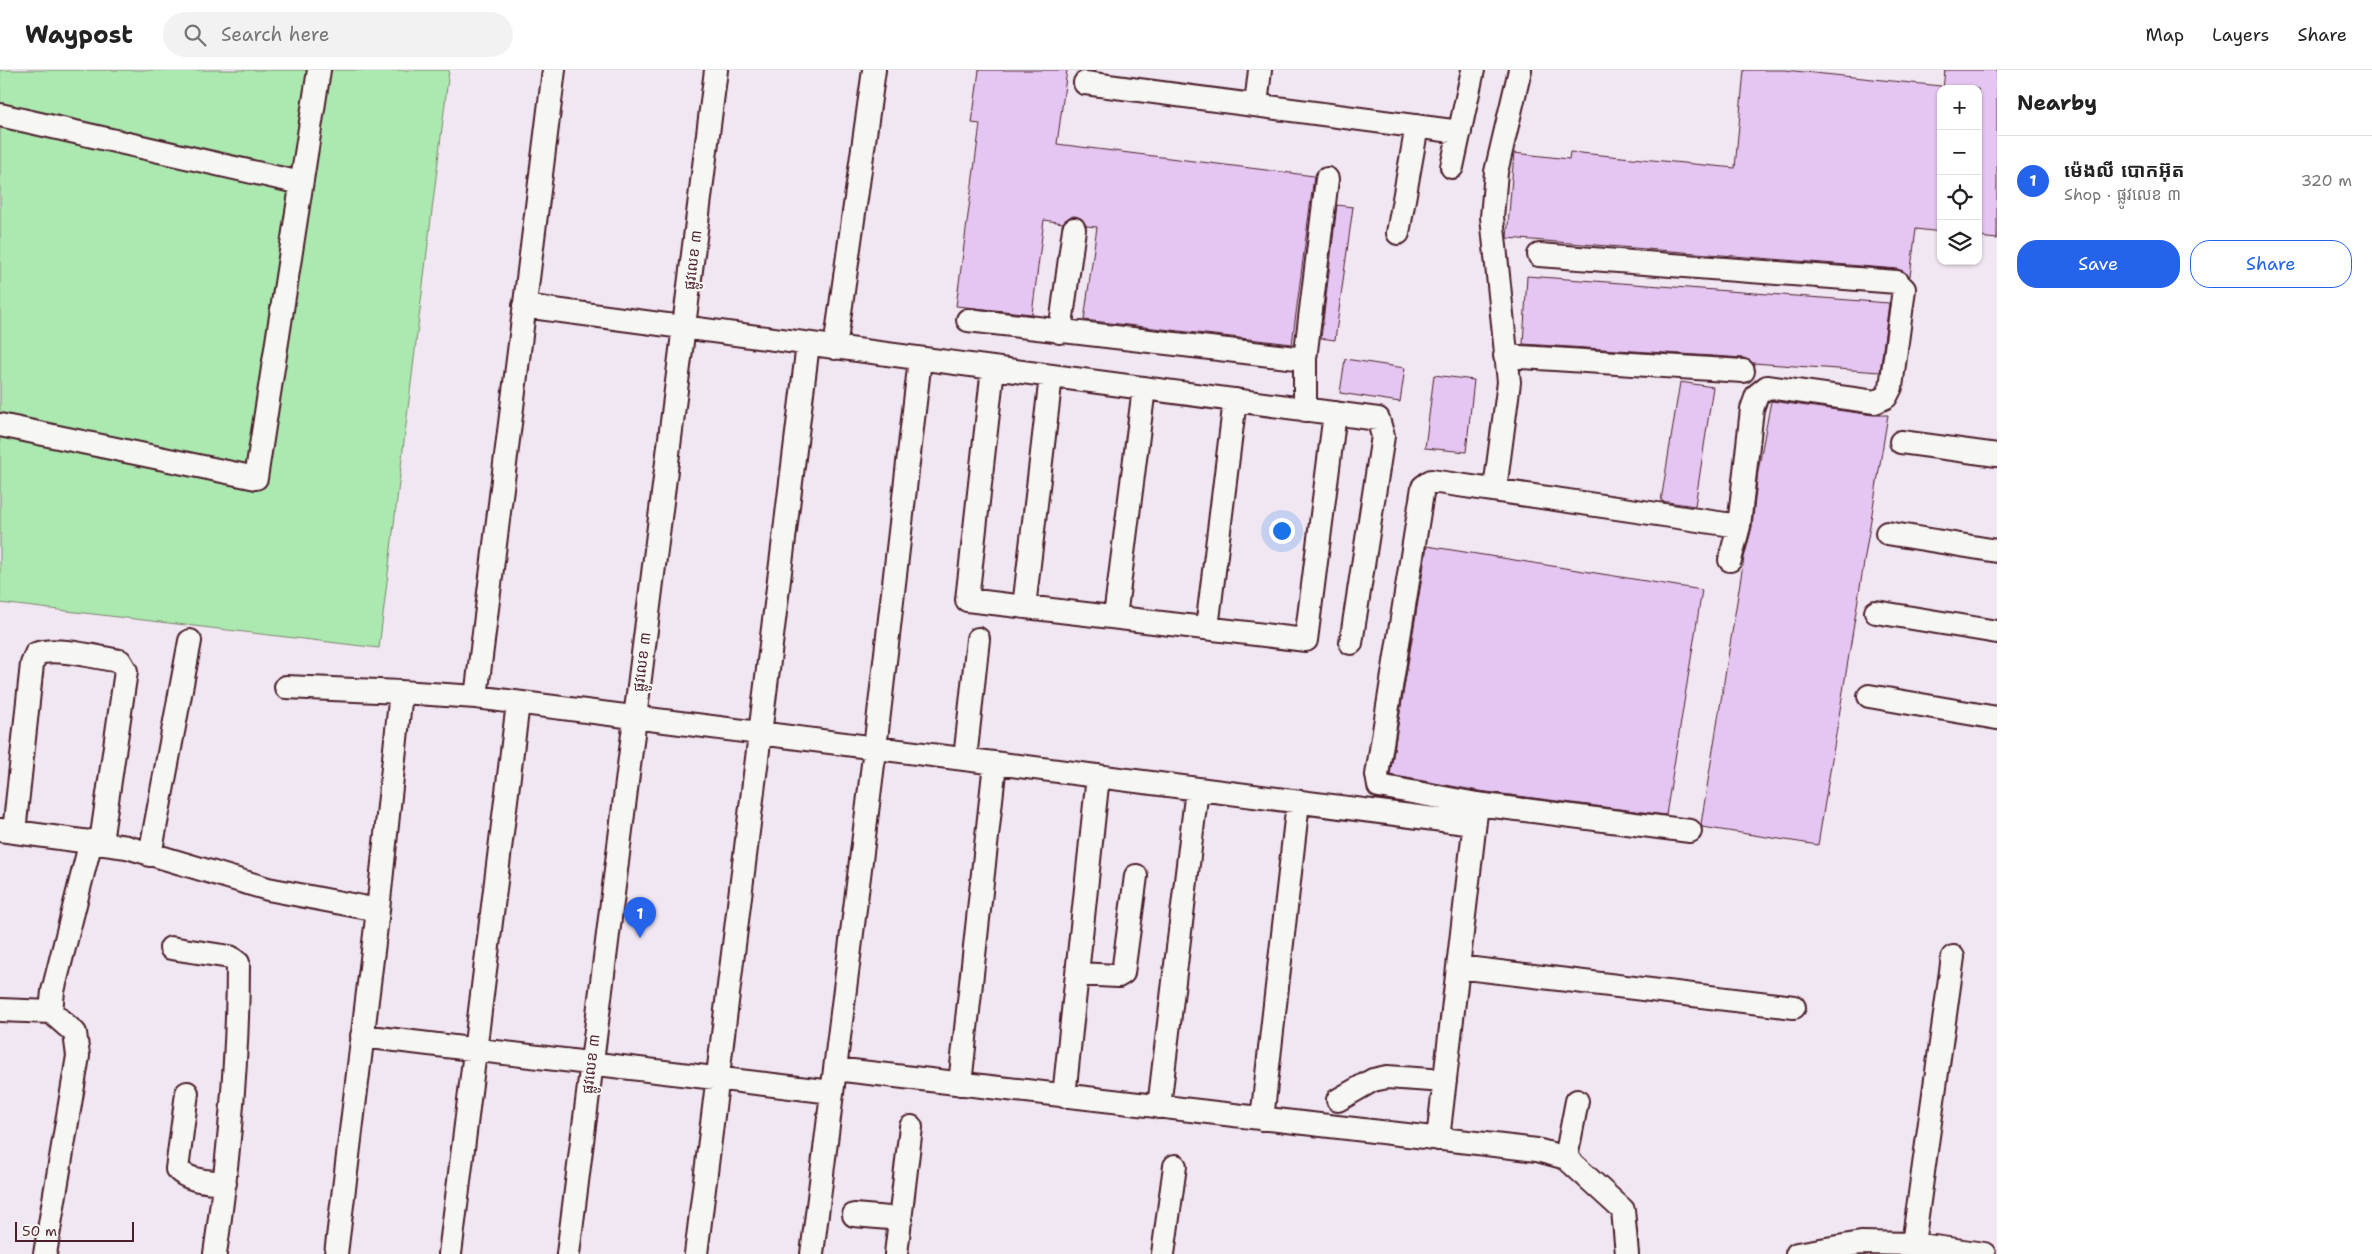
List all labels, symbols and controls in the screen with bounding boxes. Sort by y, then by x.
search box [163,12,513,57]
text: Waypost [25,19,133,51]
icon: search [181,21,209,49]
text: Search here [221,22,329,47]
text: Map [2146,23,2184,47]
text: Layers [2212,23,2269,47]
text: Share [2297,23,2347,47]
map controls [1937,85,1982,265]
button: + [1937,85,1982,130]
text: Nearby [2017,89,2097,117]
button: − [1937,130,1982,175]
text: ម៉េងលី បោកអ៊ុត [2064,158,2185,183]
text: 1 [2029,170,2037,191]
text: 320 m [2301,170,2352,191]
button: locate [1937,175,1982,220]
text: Shop · ផ្លូវលេខ ៣ [2064,184,2181,205]
button: layers [1937,220,1982,265]
street label: ផ្លូវលេខ ៣ [679,229,710,292]
button: Save [2017,240,2180,288]
button: Share [2190,240,2352,288]
your location [1269,518,1295,544]
street label: ផ្លូវលេខ ៣ [628,631,659,694]
pin: 1 [624,897,656,938]
street label: ផ្លូវលេខ ៣ [577,1033,608,1096]
scale bar [15,1219,134,1242]
text: 50 m [22,1222,57,1240]

